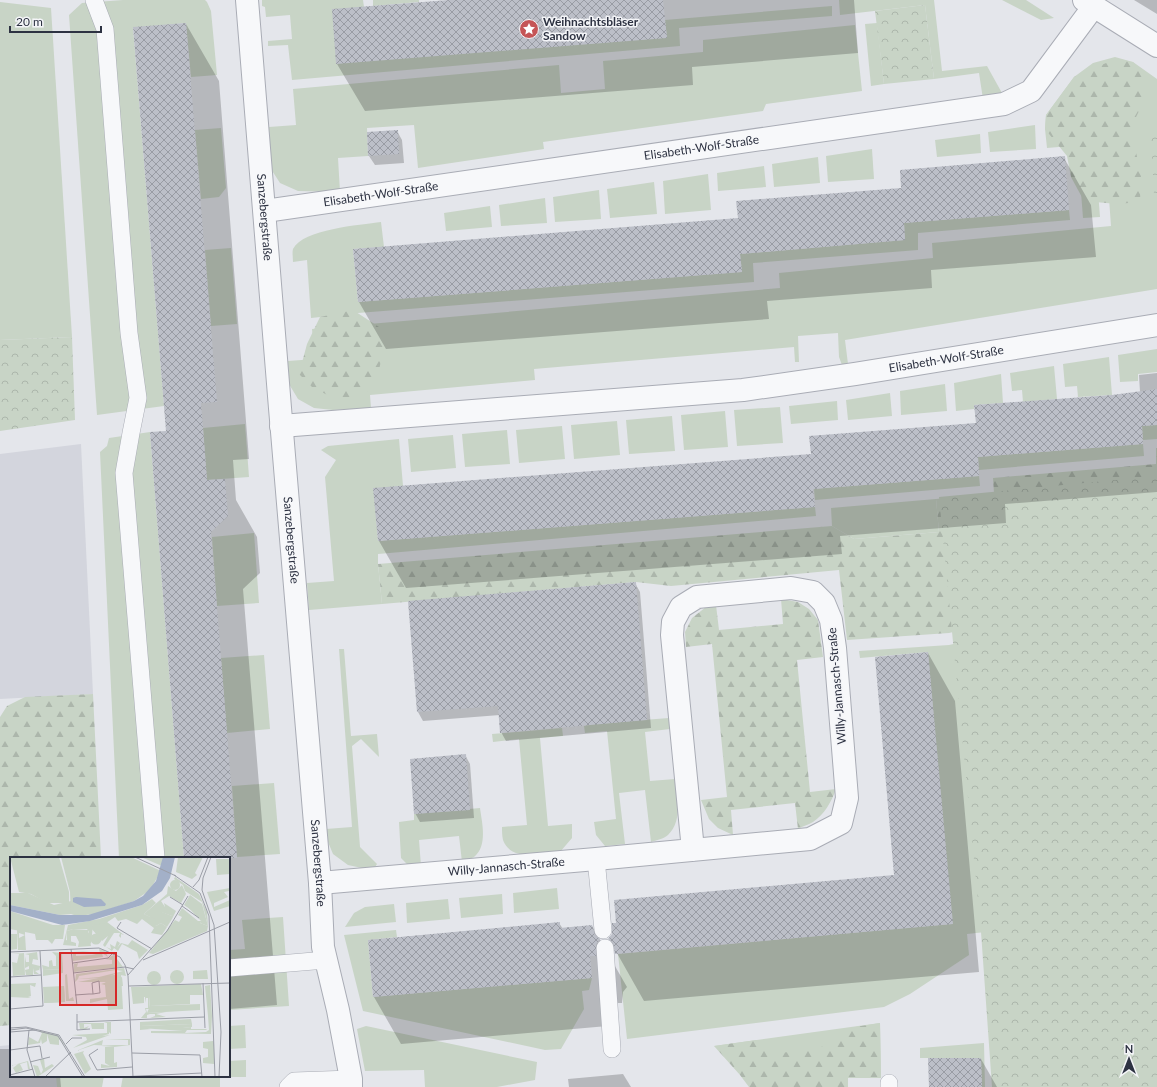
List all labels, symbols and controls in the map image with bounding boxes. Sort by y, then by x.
scale bar [10,8,101,34]
text: 20 m [16,14,43,29]
place label: Weihnachtsbläser Sandow [543,14,639,43]
place icon: Weihnachtsbläser Sandow [518,18,540,40]
street label: Elisabeth-Wolf-Straße [643,132,760,163]
street label: Sanzebergstraße [254,173,276,261]
street label: Elisabeth-Wolf-Straße [322,178,439,209]
street label: Elisabeth-Wolf-Straße [888,342,1005,375]
street label: Sanzebergstraße [280,496,303,584]
street label: Willy-Jannasch-Straße [824,627,849,745]
street label: Sanzebergstraße [308,819,329,907]
street label: Willy-Jannasch-Straße [447,854,565,879]
inset map [10,857,230,1077]
north arrow [1109,1039,1149,1079]
text: N [1125,1042,1133,1055]

